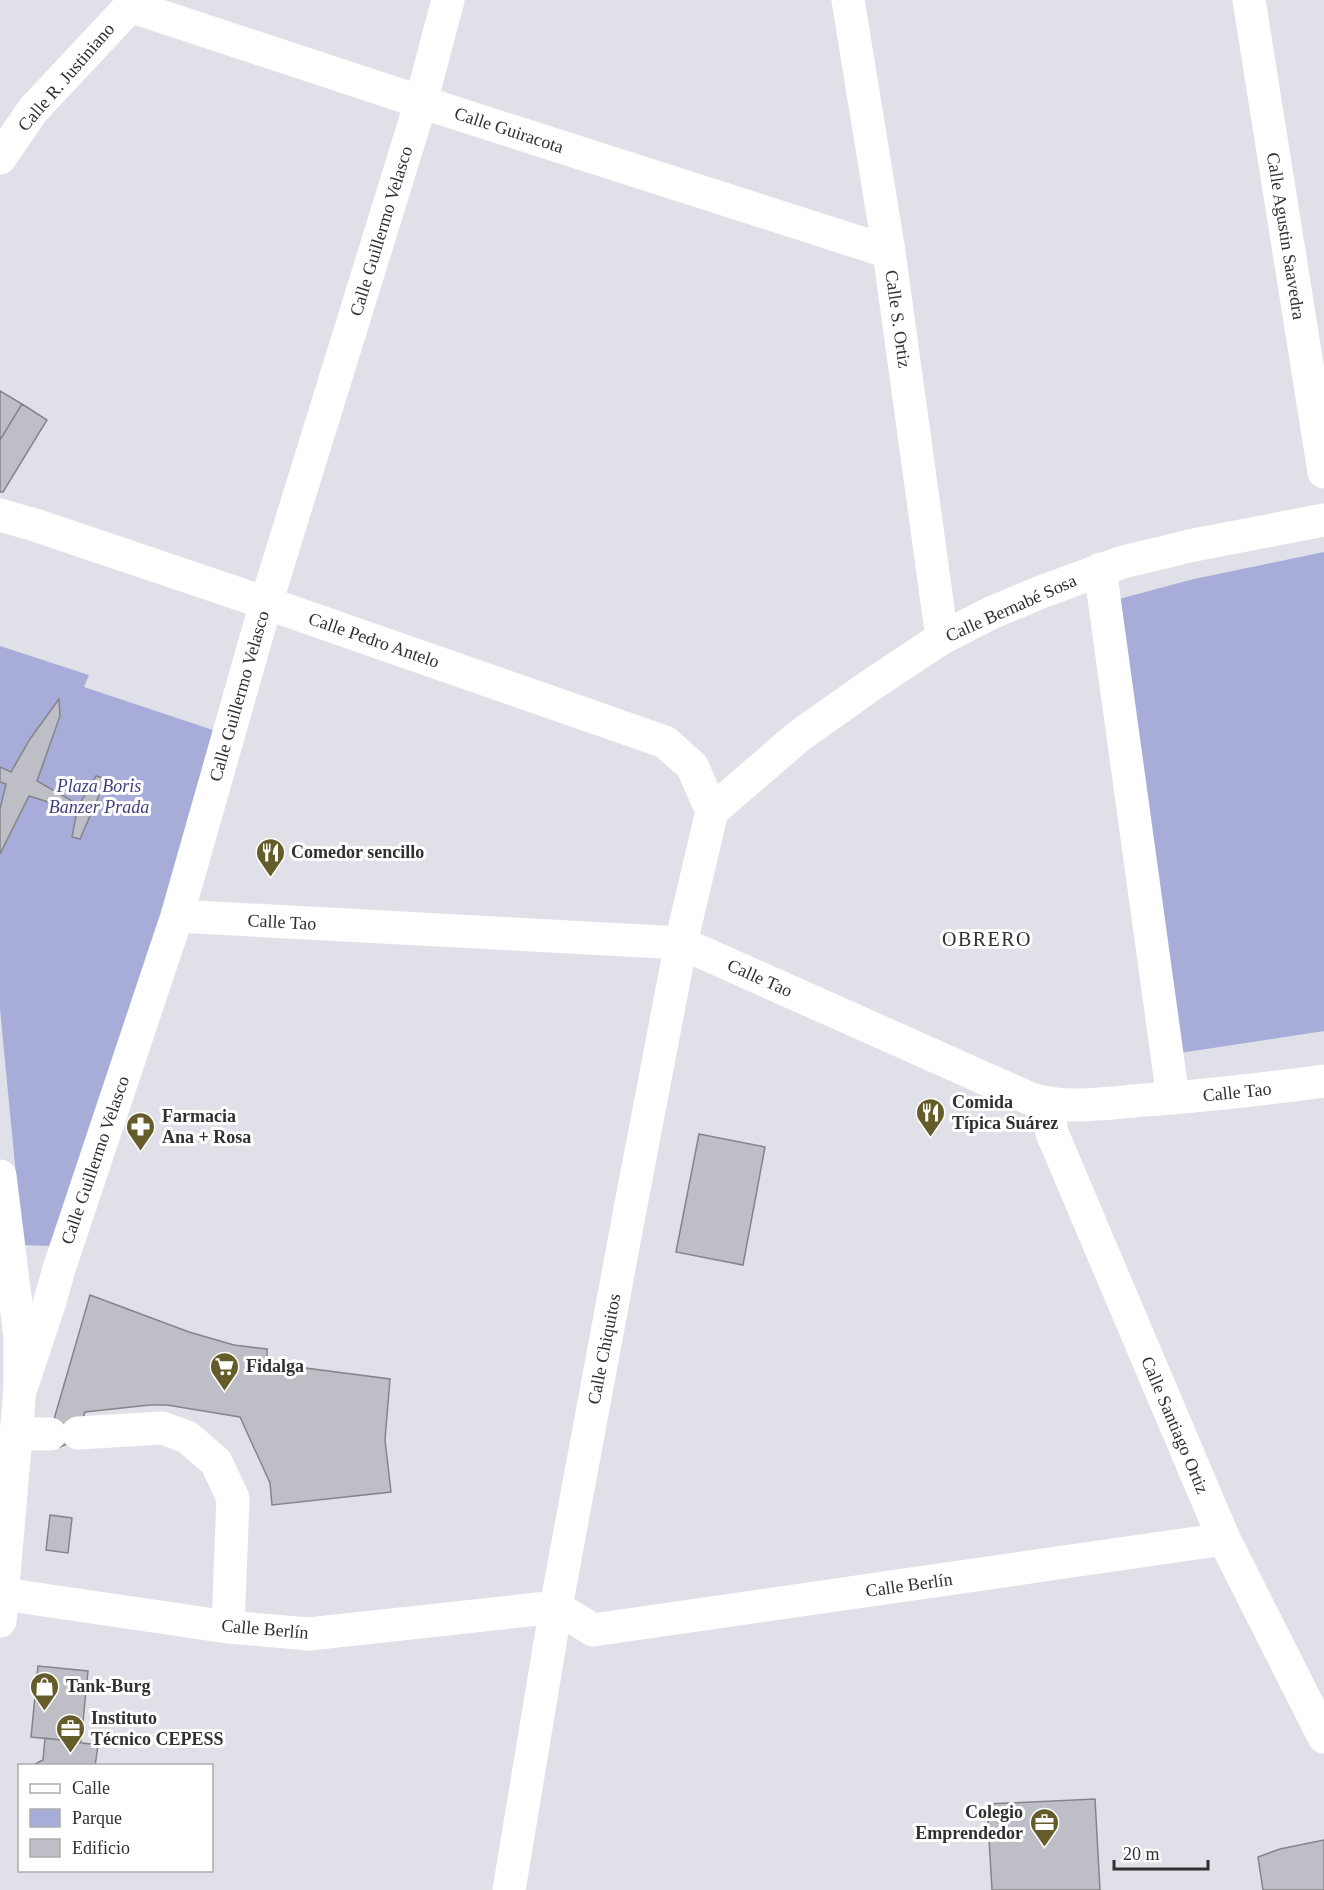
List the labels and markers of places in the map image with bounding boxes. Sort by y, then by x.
restaurant icon: Comedor sencillo [254,836,286,878]
place label: Comedor sencillo [291,842,424,862]
place label: Comida Típica Suárez [952,1092,1058,1133]
restaurant icon: Comida Típica Suárez [915,1096,947,1138]
place label: Farmacia Ana + Rosa [162,1106,251,1147]
pharmacy icon: Farmacia Ana + Rosa [125,1110,157,1152]
supermarket icon: Fidalga [209,1350,241,1392]
place label: Fidalga [246,1356,304,1376]
shop icon: Tank-Burg [29,1670,61,1712]
place label: Tank-Burg [66,1676,150,1696]
place label: Instituto Técnico CEPESS [91,1708,224,1749]
office icon: Instituto Técnico CEPESS [54,1712,86,1754]
place label: Colegio Emprendedor [915,1802,1023,1843]
office icon: Colegio Emprendedor [1028,1806,1060,1848]

